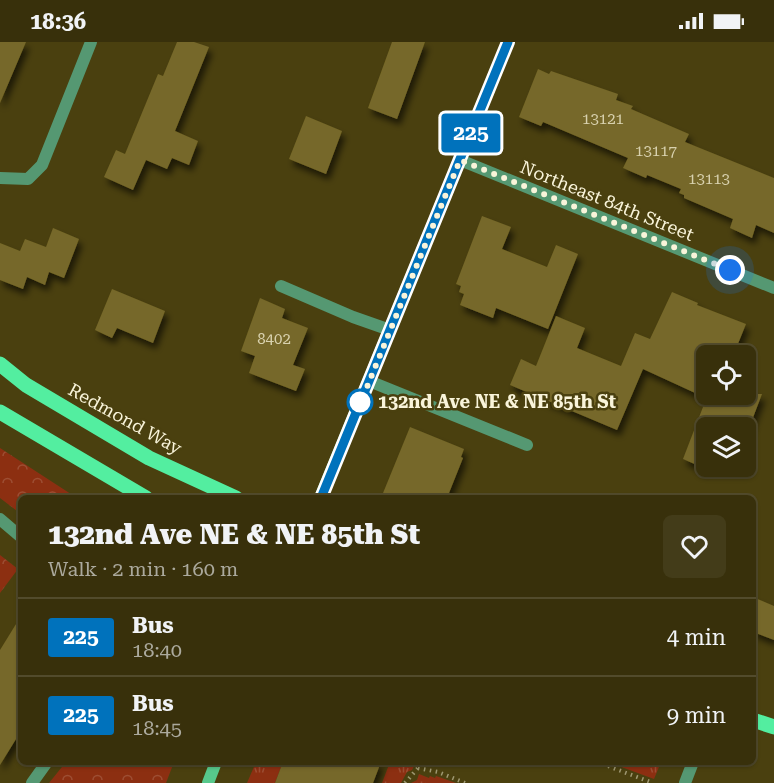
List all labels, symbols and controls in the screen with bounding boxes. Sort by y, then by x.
text: 18:36 [30,9,86,34]
house number: 13121 [582,110,624,128]
line badge: 225 [436,114,506,152]
text: 225 [453,121,489,145]
house number: 13117 [635,142,677,160]
street label: Northeast 84th Street [517,156,697,245]
house number: 13113 [688,170,730,188]
your location [715,255,745,285]
house number: 8402 [257,330,291,348]
map controls [696,345,756,477]
button: locate [696,345,756,405]
street label: Redmond Way [65,379,186,459]
marker: 132nd Ave NE & NE 85th St [347,389,373,415]
place label: 132nd Ave NE & NE 85th St [378,391,616,412]
button: layers [696,417,756,477]
button: heart [663,515,726,578]
text: 132nd Ave NE & NE 85th St [48,518,420,551]
text: Walk · 2 min · 160 m [48,557,238,581]
text: Bus [132,613,174,638]
text: 225 [63,625,99,649]
text: 4 min [667,625,726,650]
text: 18:40 [132,638,182,662]
text: Bus [132,691,174,716]
text: 225 [63,703,99,727]
text: 9 min [667,703,726,728]
text: 18:45 [132,716,182,740]

